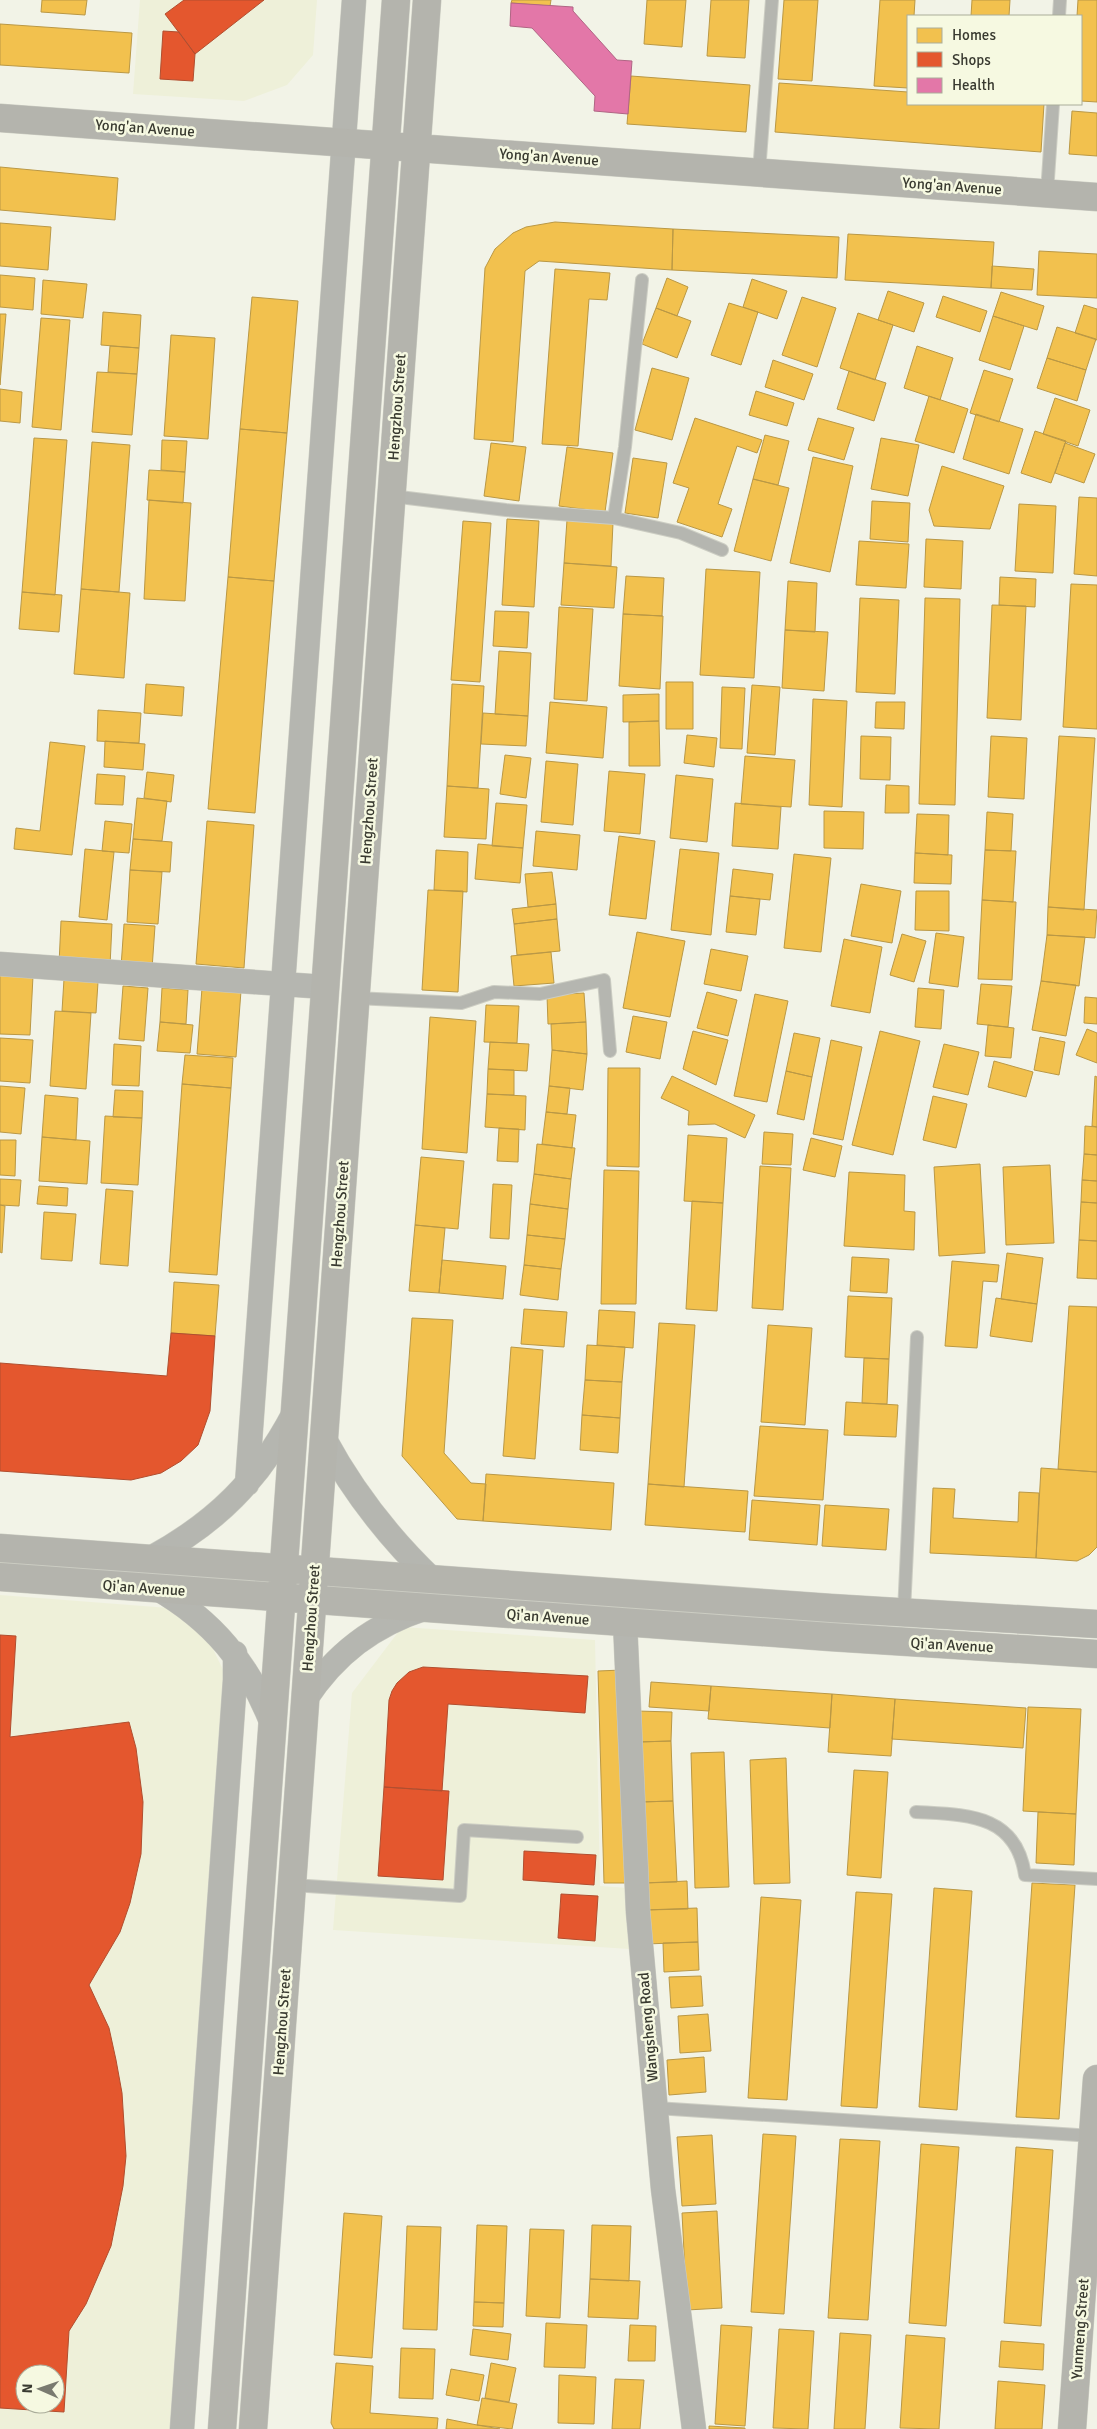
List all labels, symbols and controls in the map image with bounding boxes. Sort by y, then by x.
legend [907,15,1082,105]
text: Homes [952,26,996,44]
text: Shops [952,51,991,69]
text: Health [952,76,995,94]
street label: Yong'an Avenue [95,116,195,140]
street label: Yong'an Avenue [499,145,599,169]
street label: Yong'an Avenue [902,174,1002,198]
street label: Hengzhou Street [384,353,410,461]
street label: Hengzhou Street [356,757,382,865]
street label: Hengzhou Street [327,1160,353,1268]
street label: Hengzhou Street [298,1564,324,1672]
street label: Qi'an Avenue [102,1576,186,1600]
street label: Qi'an Avenue [506,1605,590,1629]
street label: Qi'an Avenue [910,1634,994,1656]
street label: Hengzhou Street [269,1968,295,2076]
street label: Wangsheng Road [634,1972,662,2082]
street label: Yunmeng Street [1067,2278,1093,2380]
north arrow [15,2364,65,2414]
text: N [19,2383,36,2394]

